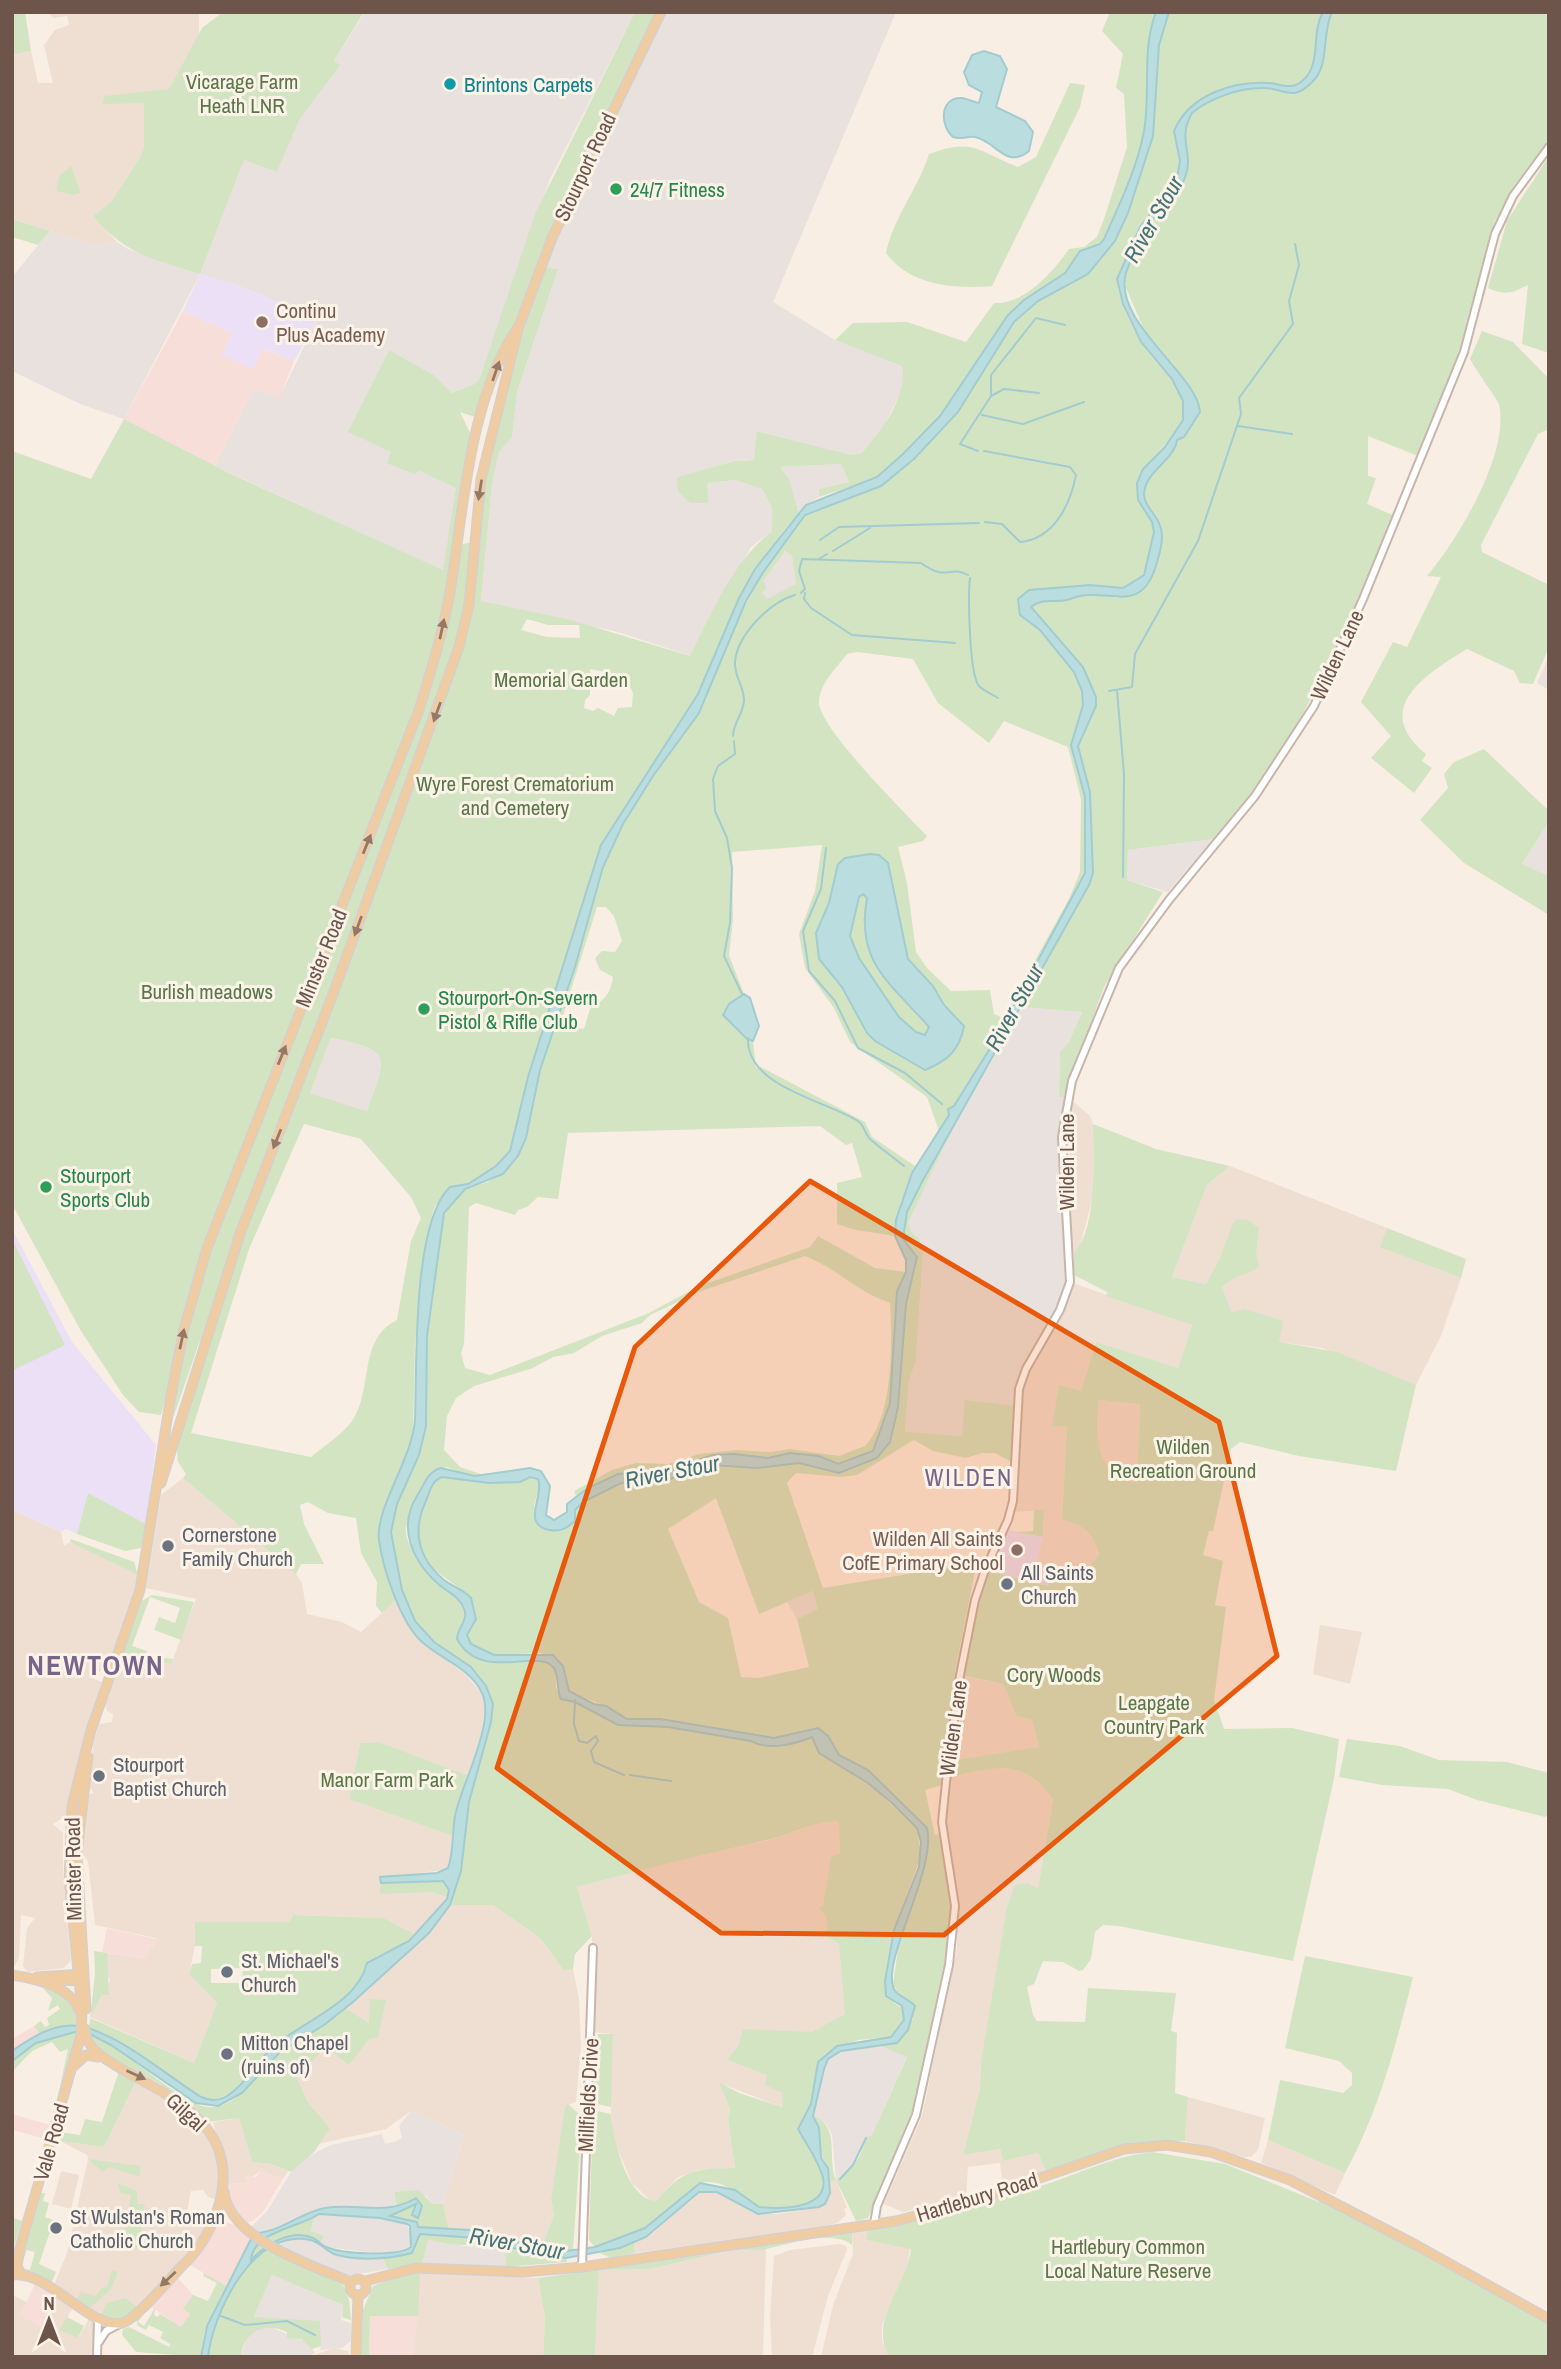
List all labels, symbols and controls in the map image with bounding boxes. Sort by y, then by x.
park label: Vicarage Farm Heath LNR [186,67,298,120]
place label: Brintons Carpets [464,70,593,99]
marker: Brintons Carpets [442,76,458,92]
street label: Stourport Road [547,108,623,226]
water label: River Stour [1116,169,1191,268]
place label: 24/7 Fitness [630,175,725,204]
marker: 24/7 Fitness [608,181,624,197]
place label: Continu Plus Academy [276,296,386,349]
marker: Continu Plus Academy [254,314,270,330]
one-way arrow [491,360,502,381]
one-way arrow [474,479,485,501]
street label: Wilden Lane [1303,605,1371,705]
one-way arrow [436,618,447,640]
park label: Memorial Garden [494,665,628,694]
one-way arrow [431,702,442,723]
park label: Wyre Forest Crematorium and Cemetery [416,769,614,822]
one-way arrow [361,834,373,854]
street label: Minster Road [288,905,354,1011]
one-way arrow [353,916,364,937]
water label: River Stour [977,957,1051,1056]
park label: Burlish meadows [141,977,273,1006]
place label: Stourport-On-Severn Pistol & Rifle Club [438,983,598,1036]
marker: Stourport-On-Severn Pistol & Rifle Club [416,1001,432,1017]
one-way arrow [276,1044,287,1065]
street label: Wilden Lane [1052,1114,1081,1210]
one-way arrow [272,1128,283,1149]
place label: Stourport Sports Club [60,1161,150,1214]
marker: Stourport Sports Club [38,1179,54,1195]
one-way arrow [177,1328,188,1350]
park label: Wilden Recreation Ground [1110,1432,1256,1485]
water label: River Stour [622,1447,722,1495]
district label: WILDEN [925,1461,1013,1493]
place label: Cornerstone Family Church [182,1520,293,1573]
place label: Wilden All Saints CofE Primary School [842,1524,1003,1577]
marker: Cornerstone Family Church [160,1538,176,1554]
marker: Wilden All Saints CofE Primary School [1009,1542,1025,1558]
place label: All Saints Church [1020,1558,1094,1611]
marker: All Saints Church [999,1576,1015,1592]
district label: NEWTOWN [27,1646,165,1684]
park label: Cory Woods [1007,1660,1101,1689]
street label: Wilden Lane [932,1678,974,1778]
park label: Leapgate Country Park [1104,1688,1205,1741]
place label: Stourport Baptist Church [113,1750,227,1803]
park label: Manor Farm Park [320,1765,454,1794]
marker: Stourport Baptist Church [91,1768,107,1784]
street label: Minster Road [58,1817,88,1921]
place label: St. Michael's Church [241,1946,339,1999]
marker: St. Michael's Church [219,1964,235,1980]
place label: Mitton Chapel (ruins of) [241,2028,348,2081]
street label: Millfields Drive [571,2037,605,2153]
marker: Mitton Chapel (ruins of) [219,2046,235,2062]
one-way arrow [126,2070,146,2081]
street label: Gilgal [160,2086,212,2138]
street label: Vale Road [26,2100,76,2184]
street label: Hartlebury Road [913,2165,1041,2229]
place label: St Wulstan's Roman Catholic Church [70,2202,225,2255]
water label: River Stour [467,2219,567,2267]
marker: St Wulstan's Roman Catholic Church [48,2220,64,2236]
park label: Hartlebury Common Local Nature Reserve [1045,2232,1211,2285]
one-way arrow [160,2271,177,2287]
north arrow [14,2285,84,2355]
text: N [43,2290,55,2316]

